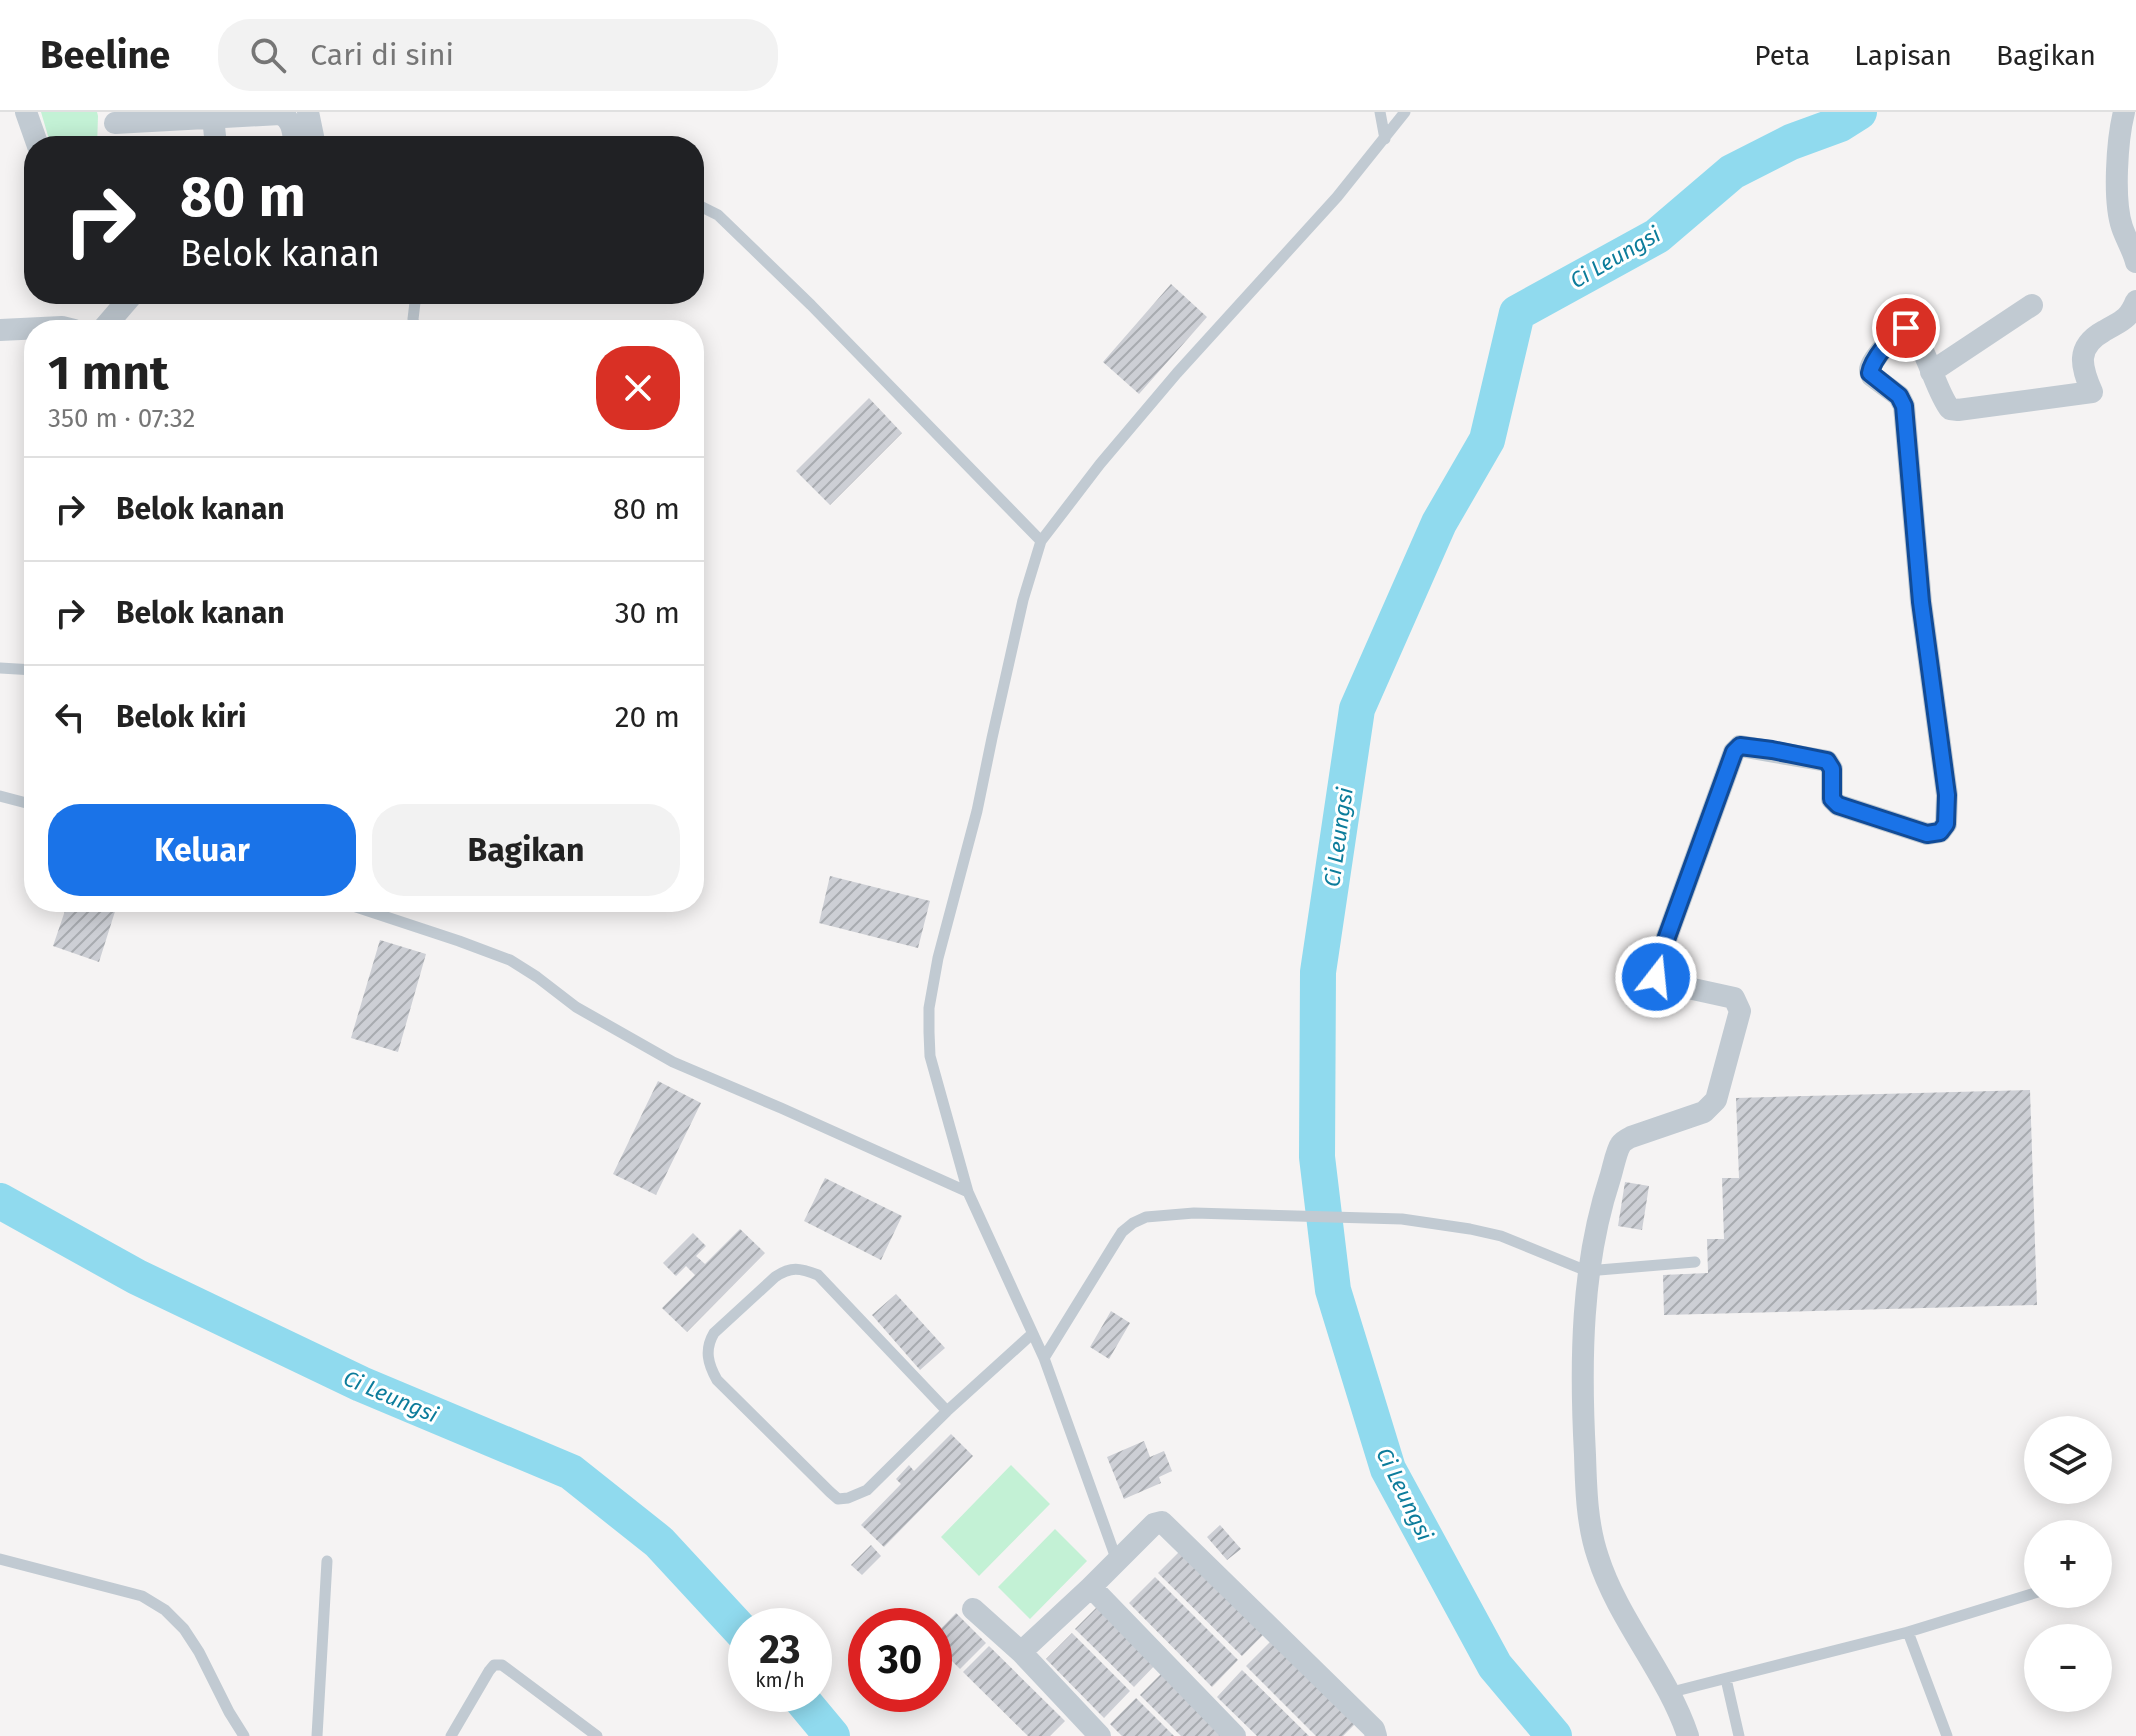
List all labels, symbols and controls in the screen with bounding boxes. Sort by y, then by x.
search box [218,19,778,91]
text: Beeline [40,32,170,78]
icon: search [246,33,290,77]
text: Cari di sini [310,37,454,73]
text: Peta [1754,39,1810,72]
text: Lapisan [1854,39,1952,72]
text: Bagikan [1996,39,2096,72]
text: 80 m [180,164,306,231]
icon: right [48,168,152,272]
water label: Ci Leungsi [1565,221,1665,294]
text: Belok kanan [180,232,380,276]
pin [1872,294,1940,362]
icon: arrive [1884,306,1928,350]
text: 1 mnt [48,344,168,402]
button: close [596,346,680,430]
text: 350 m · 07:32 [48,403,195,434]
icon: right [48,487,92,531]
text: Belok kanan [116,491,285,527]
text: 80 m [613,491,680,527]
icon: right [48,591,92,635]
text: Belok kanan [116,595,285,631]
text: 30 m [615,595,680,631]
icon: left [48,695,92,739]
text: Belok kiri [116,699,247,735]
text: 20 m [615,699,680,735]
water label: Ci Leungsi [1318,786,1359,889]
button: Keluar [48,804,356,896]
button: Bagikan [372,804,680,896]
position arrow [1614,935,1698,1019]
water label: Ci Leungsi [339,1364,442,1428]
map controls [2024,1416,2112,1712]
button: layers [2024,1416,2112,1504]
water label: Ci Leungsi [1370,1443,1439,1545]
button: + [2024,1520,2112,1608]
speed limit sign: 30 [848,1608,952,1712]
button: − [2024,1624,2112,1712]
text: 23 [759,1626,801,1674]
text: km/h [755,1668,805,1692]

